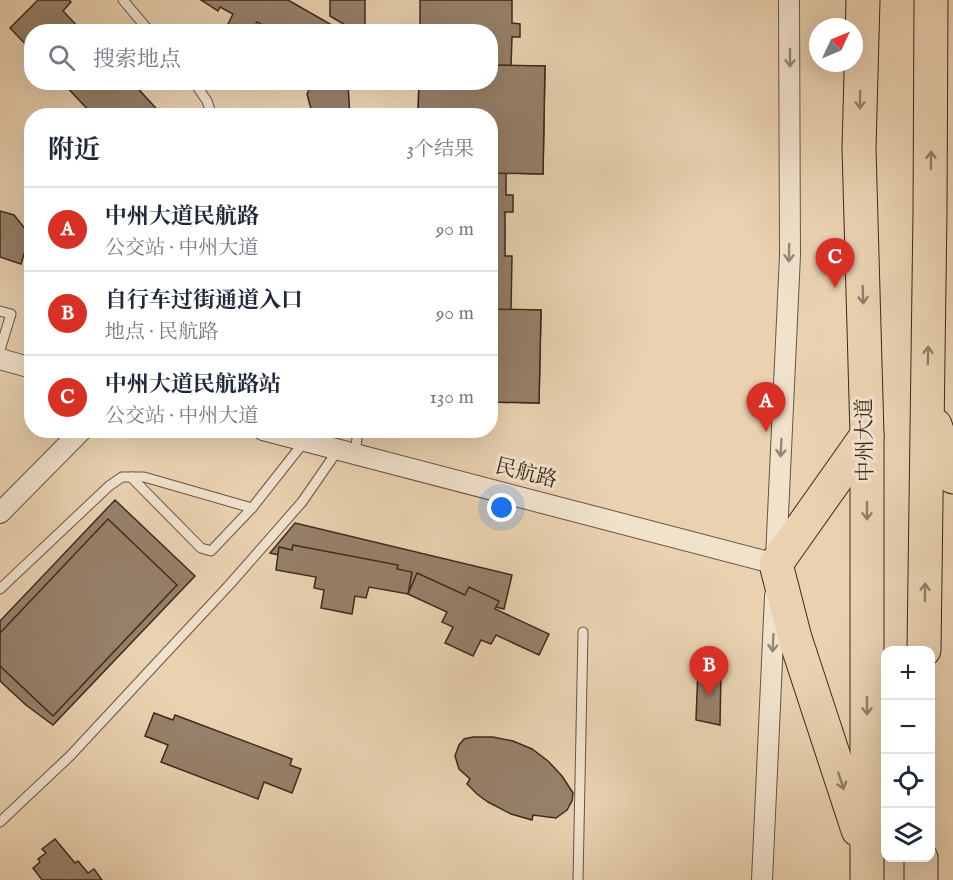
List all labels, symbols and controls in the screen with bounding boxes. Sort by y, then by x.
north arrow [809,18,863,72]
search box [24,24,498,90]
icon: search [45,41,78,74]
text: 搜索地点 [93,46,181,74]
one-way arrow [784,48,796,68]
one-way arrow [855,90,866,110]
text: 附近 [48,134,100,167]
text: 3个结果 [407,137,474,162]
one-way arrow [925,151,937,171]
text: 中州大道民航路 [105,203,259,231]
text: A [61,217,74,242]
text: 90 m [436,217,474,242]
text: 公交站 · 中州大道 [105,236,258,261]
pin: C [816,238,854,288]
one-way arrow [784,243,795,263]
one-way arrow [858,285,869,305]
text: 自行车过街通道入口 [105,287,303,315]
text: B [61,301,74,326]
text: 90 m [436,301,474,326]
text: 地点 · 民航路 [105,320,218,345]
one-way arrow [922,346,934,366]
text: 中州大道民航路站 [105,371,281,399]
pin: A [746,382,786,432]
text: C [60,385,75,410]
text: 130 m [429,385,474,410]
street label: 中州大道 [852,398,880,482]
text: 公交站 · 中州大道 [105,404,258,429]
one-way arrow [776,438,787,458]
street label: 民航路 [492,453,560,495]
your location [487,493,516,522]
one-way arrow [861,501,873,521]
one-way arrow [919,583,931,603]
one-way arrow [767,633,778,653]
pin: B [690,646,728,696]
map controls [881,646,935,862]
button: + [881,646,935,700]
one-way arrow [861,696,873,716]
button: − [881,700,935,754]
button: locate [881,754,935,808]
one-way arrow [837,771,848,790]
button: layers [881,808,935,862]

